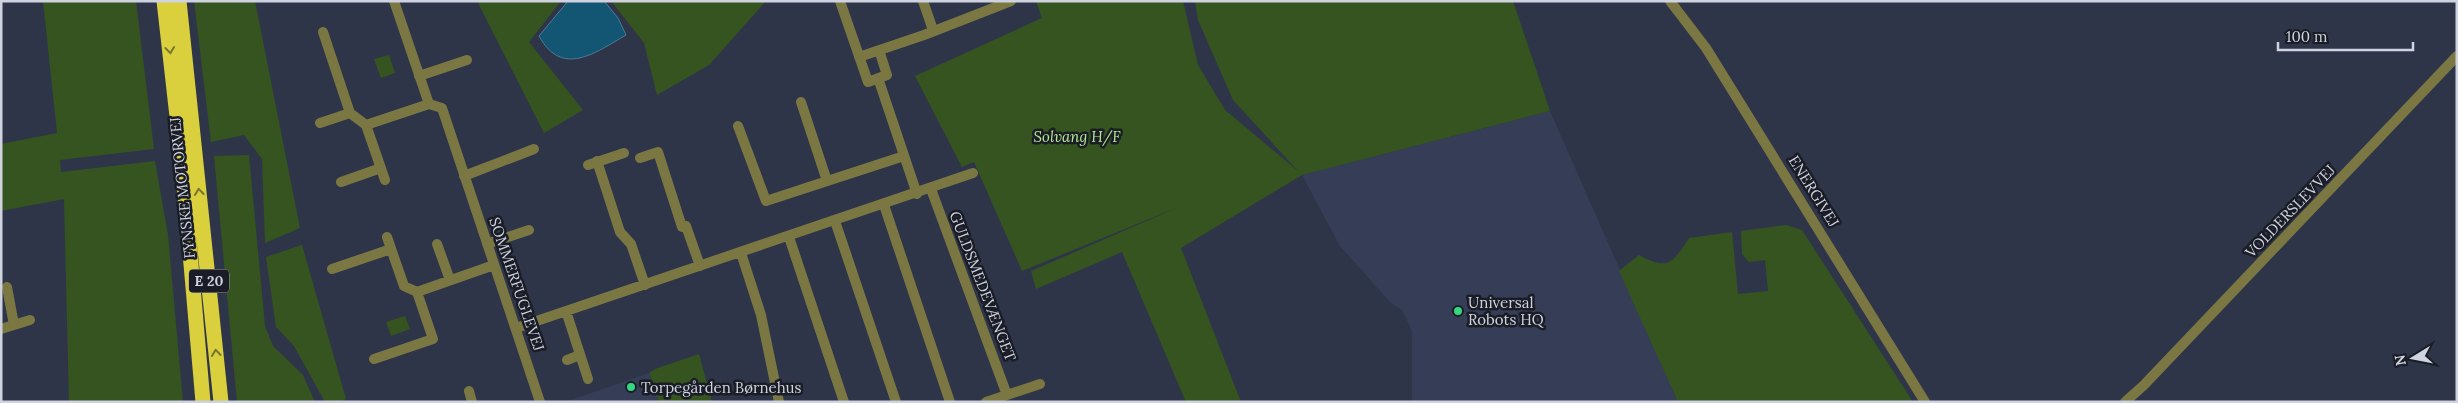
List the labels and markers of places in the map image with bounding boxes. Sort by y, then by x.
place label: Universal Robots HQ [1468,293,1544,329]
marker: Universal Robots HQ [1452,305,1464,317]
place label: Torpegården Børnehus [641,378,802,397]
marker: Torpegården Børnehus [625,381,637,393]

